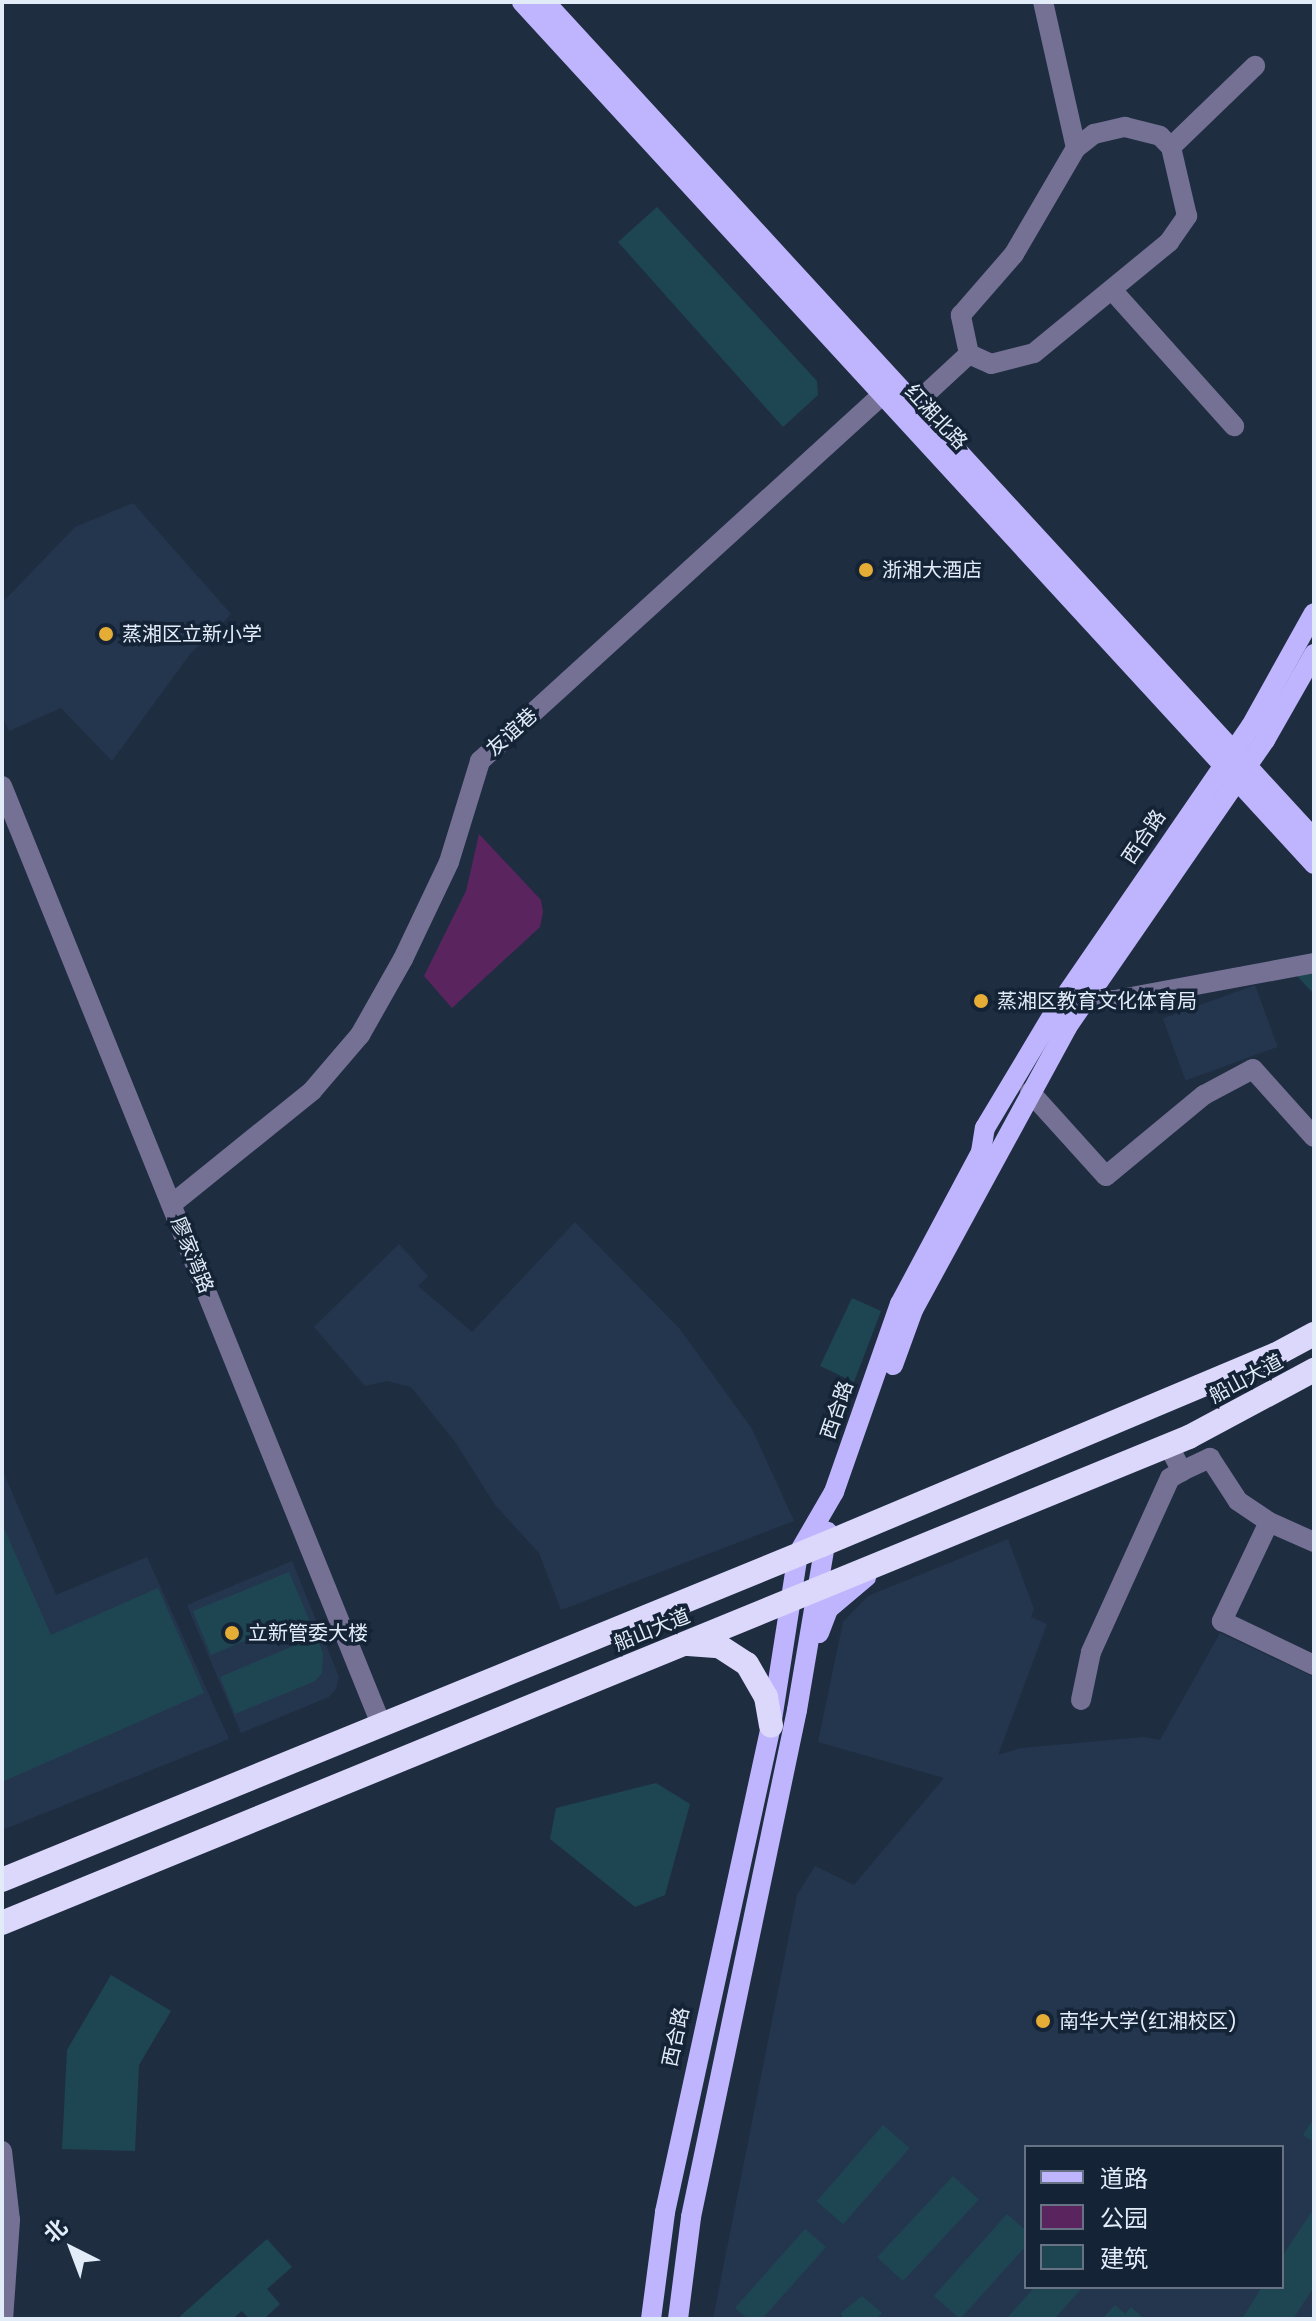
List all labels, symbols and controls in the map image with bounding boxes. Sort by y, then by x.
street label: 红湘北路 [900,380,972,454]
place label: 浙湘大酒店 [882,558,982,582]
marker: 浙湘大酒店 [857,561,875,579]
place label: 蒸湘区立新小学 [122,622,262,646]
marker: 蒸湘区立新小学 [97,625,115,643]
street label: 友谊巷 [482,703,542,761]
street label: 西合路 [1117,805,1171,869]
place label: 蒸湘区教育文化体育局 [997,989,1197,1013]
marker: 蒸湘区教育文化体育局 [972,992,990,1010]
street label: 廖家湾路 [166,1213,218,1297]
street label: 船山大道 [1205,1350,1287,1408]
street label: 西合路 [816,1378,858,1442]
street label: 船山大道 [610,1604,694,1656]
place label: 立新管委大楼 [248,1621,368,1645]
marker: 立新管委大楼 [223,1624,241,1642]
street label: 西合路 [658,2005,694,2069]
place label: 南华大学(红湘校区) [1059,2009,1237,2033]
marker: 南华大学(红湘校区) [1034,2012,1052,2030]
legend [1024,2145,1284,2289]
text: 道路 [1100,2162,1148,2195]
text: 公园 [1100,2202,1148,2235]
north arrow [32,2209,112,2289]
text: 北 [37,2212,74,2250]
text: 建筑 [1100,2242,1148,2275]

